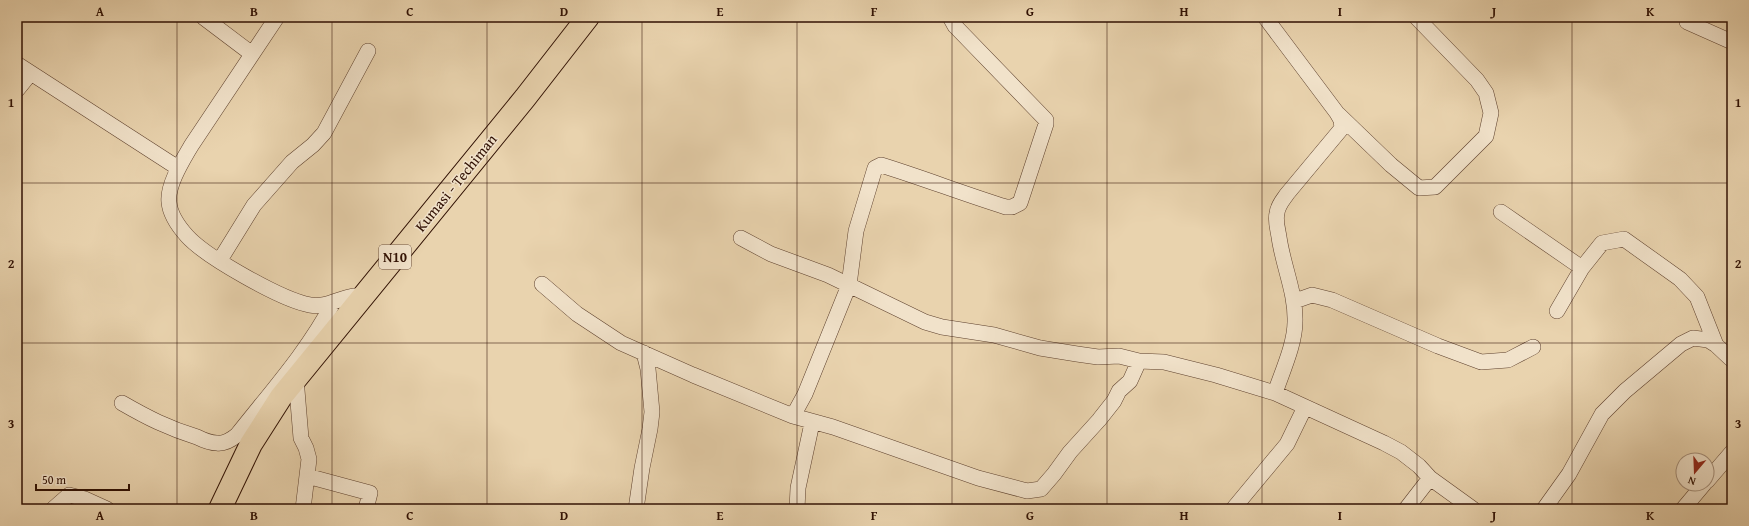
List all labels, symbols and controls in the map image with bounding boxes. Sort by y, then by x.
text: A [96,2,105,21]
text: B [250,2,258,21]
text: C [406,2,414,21]
text: D [560,2,568,21]
text: E [717,2,724,21]
text: F [871,2,878,21]
text: G [1026,2,1034,21]
text: H [1179,2,1189,21]
text: I [1338,2,1342,21]
text: J [1490,2,1497,21]
text: K [1646,2,1655,21]
text: 1 [8,93,14,112]
text: 1 [1735,93,1741,112]
street label: Kumasi - Techiman [410,129,502,236]
road number: N10 [379,245,411,269]
text: 2 [8,254,15,273]
text: 2 [1735,254,1742,273]
text: 3 [8,414,14,433]
text: 3 [1735,414,1741,433]
north arrow [1675,452,1715,492]
scale bar [36,466,129,492]
text: 50 m [42,471,66,488]
text: N [1685,472,1698,490]
text: A [96,506,105,525]
text: B [250,506,258,525]
text: C [406,506,414,525]
text: D [560,506,568,525]
text: E [717,506,724,525]
text: F [871,506,878,525]
text: G [1026,506,1034,525]
text: H [1179,506,1189,525]
text: I [1338,506,1342,525]
text: J [1490,506,1497,525]
text: K [1646,506,1655,525]

